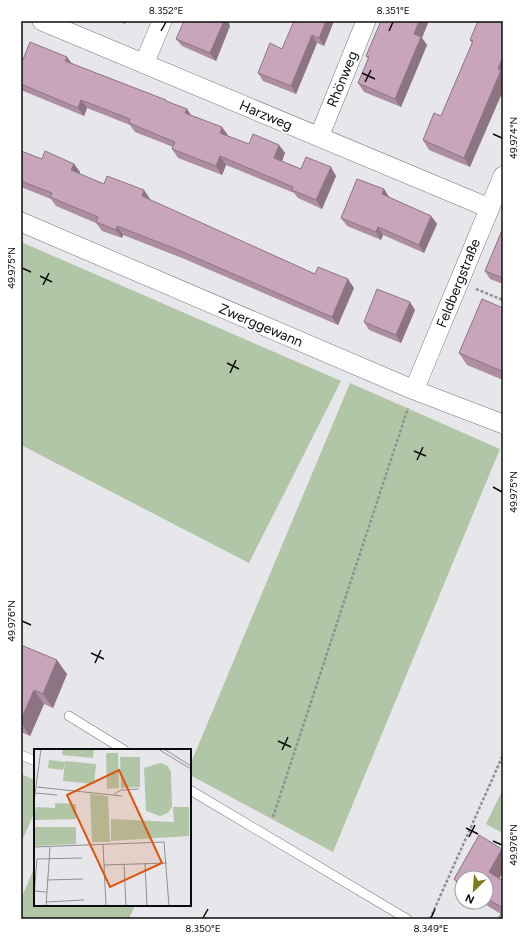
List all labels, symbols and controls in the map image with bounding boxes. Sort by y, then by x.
text: 8.352°E [149,4,183,17]
text: 8.351°E [376,4,410,17]
street label: Rhönweg [324,49,361,110]
street label: Harzweg [237,97,295,134]
text: 49.974°N [507,117,520,159]
street label: Feldbergstraße [433,236,484,330]
text: 49.975°N [5,247,18,289]
street label: Zwerggewann [216,300,306,351]
text: 49.975°N [507,471,520,513]
text: 49.976°N [5,600,18,642]
inset map [34,749,191,906]
text: 49.976°N [507,824,520,866]
north arrow [454,870,494,910]
text: N [463,891,477,906]
text: 8.350°E [185,922,221,935]
text: 8.349°E [413,922,449,935]

